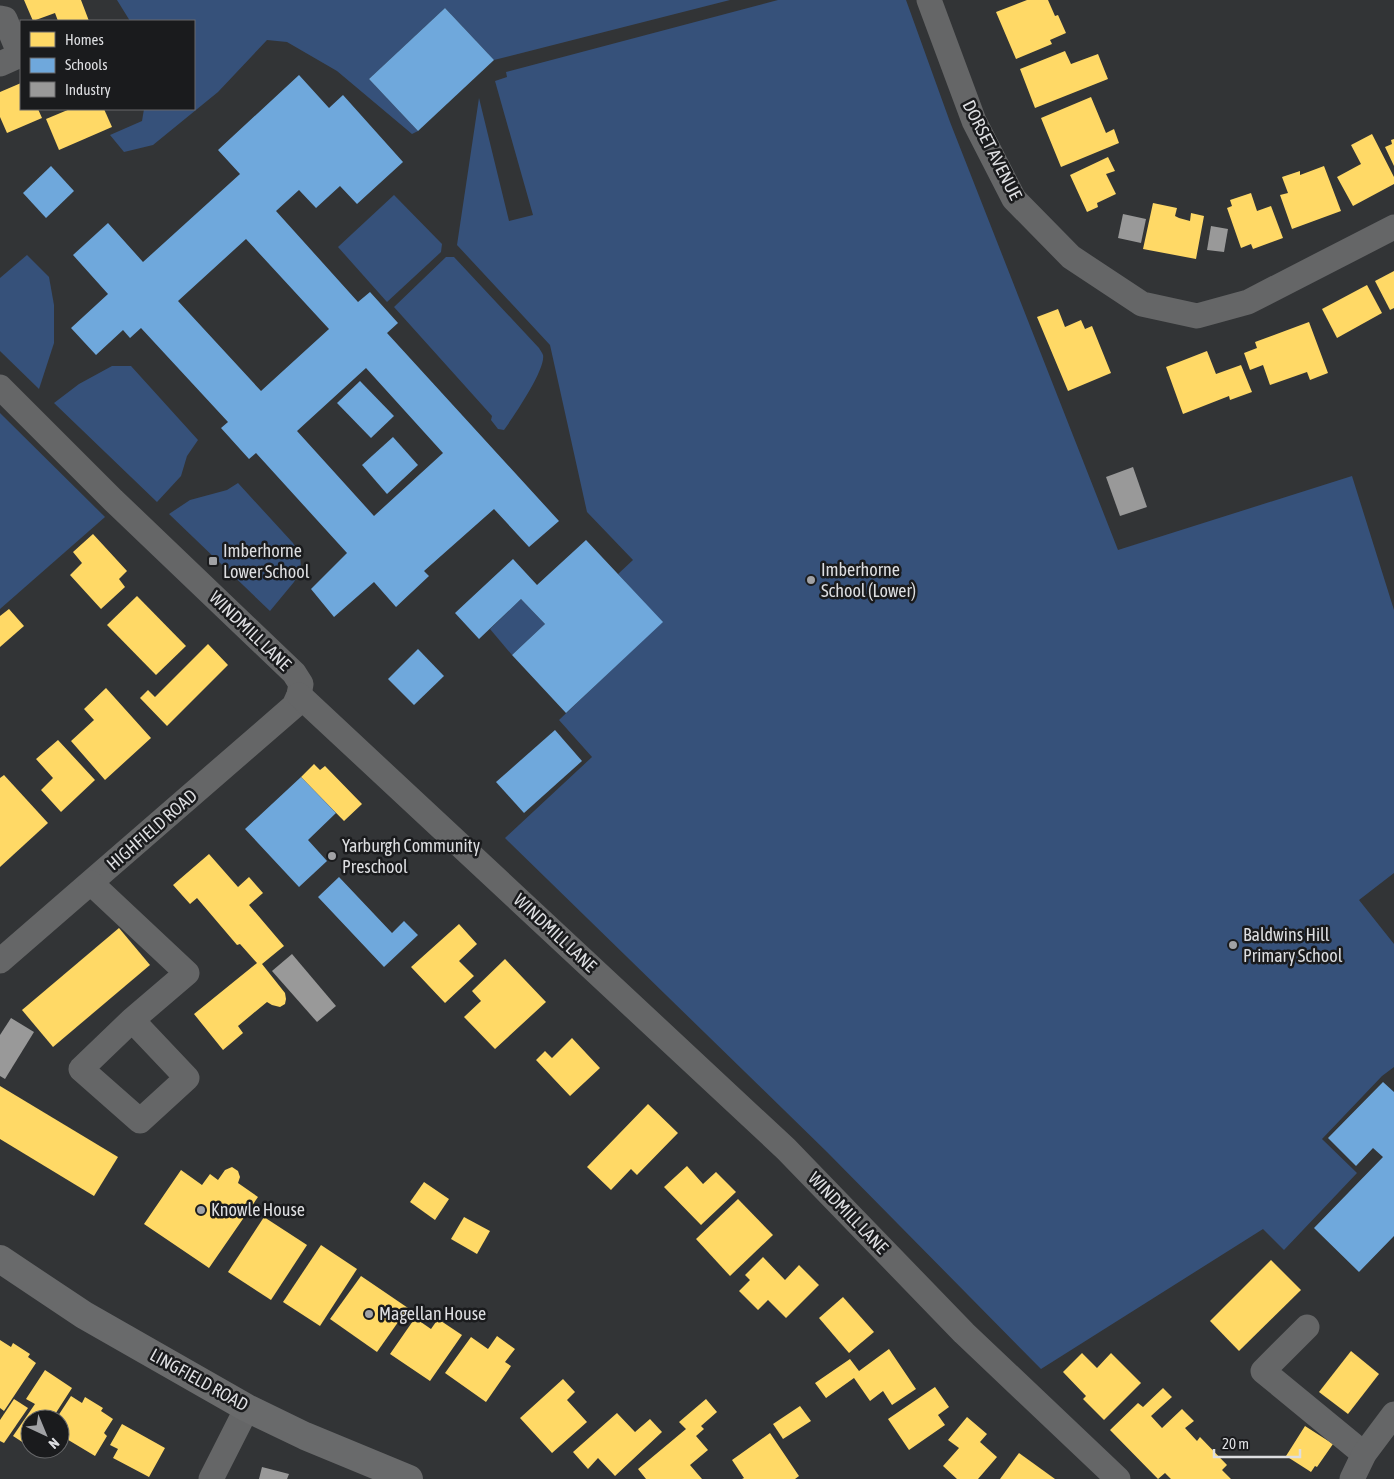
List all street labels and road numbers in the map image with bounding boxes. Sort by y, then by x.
street label: DORSET AVENUE [958,96,1027,203]
street label: WINDMILL LANE [205,586,296,675]
street label: HIGHFIELD ROAD [102,785,201,874]
street label: WINDMILL LANE [510,889,601,976]
street label: WINDMILL LANE [804,1167,893,1258]
street label: LINGFIELD ROAD [146,1344,252,1415]

